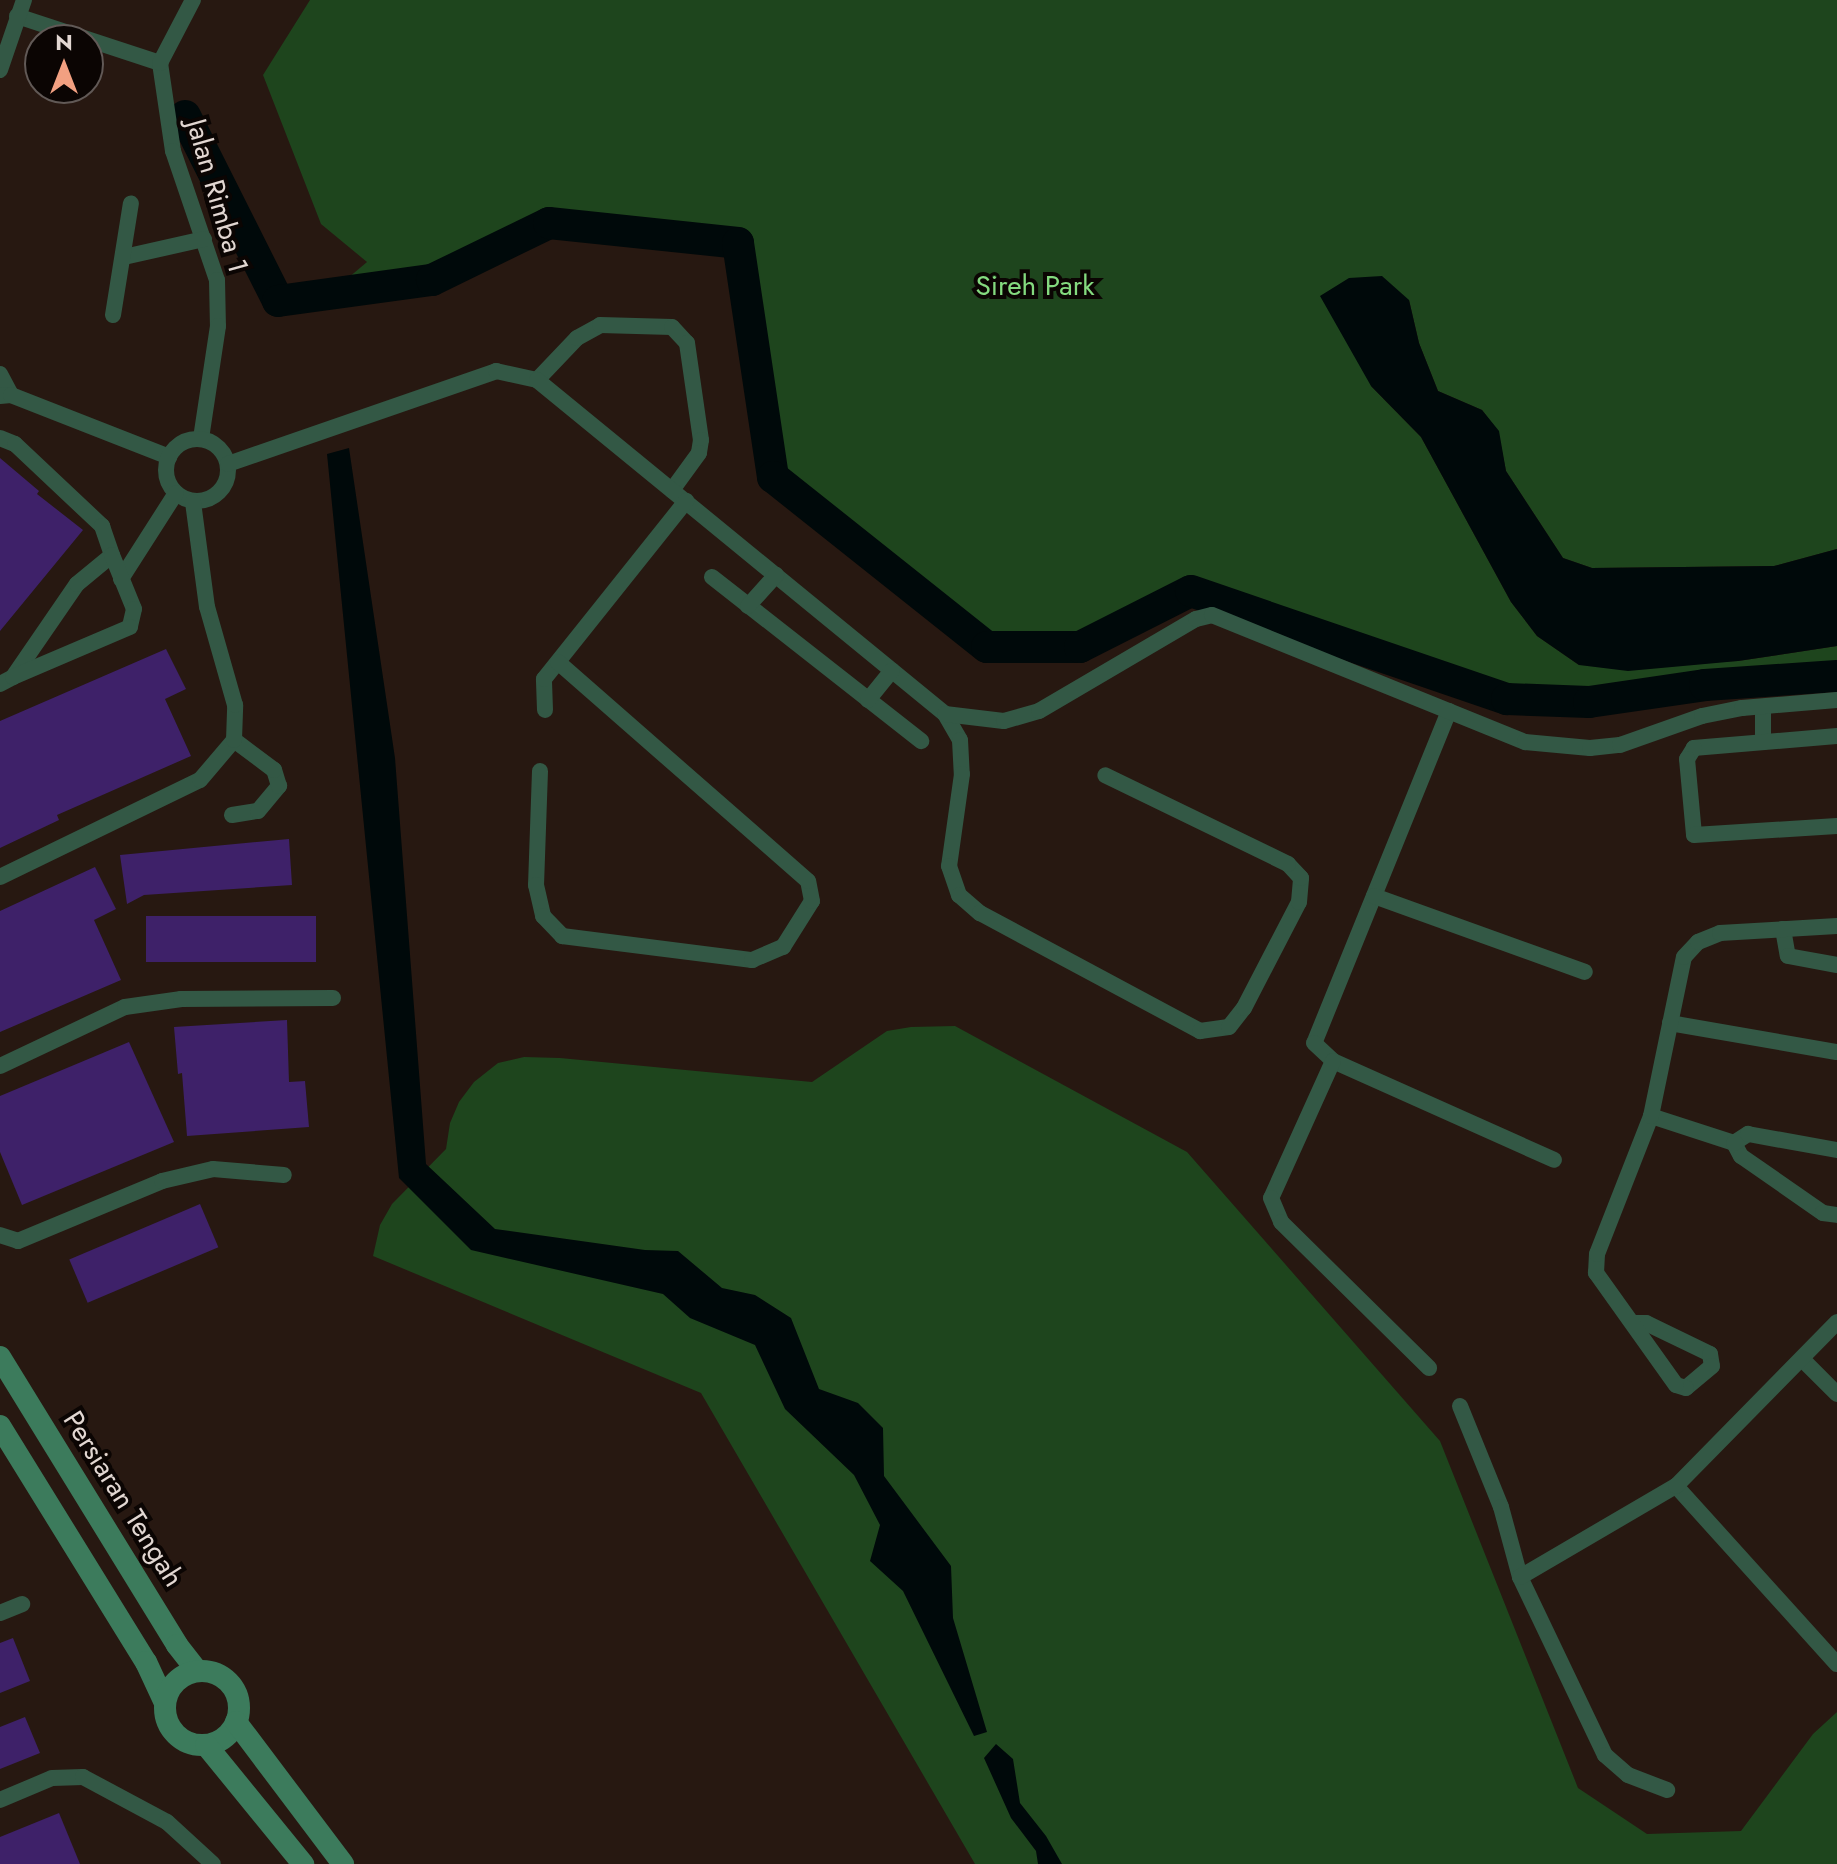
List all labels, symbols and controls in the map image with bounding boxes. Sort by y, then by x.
north arrow [24,24,104,104]
text: N [55,26,73,58]
street label: Jalan Rimba 1 [179,115,255,277]
park label: Sireh Park [975,269,1095,303]
street label: Persiaran Tengah [56,1405,190,1593]

